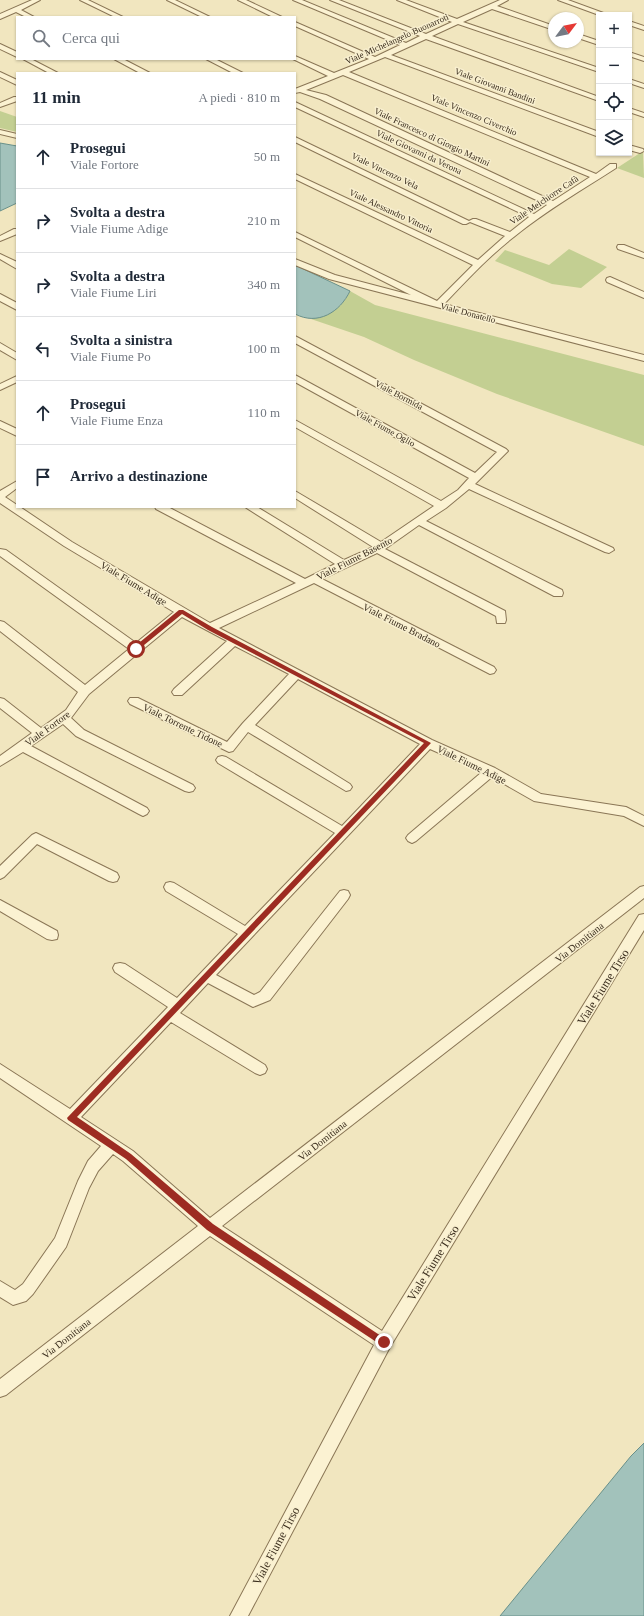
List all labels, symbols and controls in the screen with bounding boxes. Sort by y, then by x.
street label: Viale Michelangelo Buonarroti [344,11,451,66]
north arrow [548,12,584,48]
map controls [596,12,632,156]
button: + [596,12,632,48]
search box [16,16,296,60]
icon: search [30,27,52,49]
text: Cerca qui [62,30,120,46]
button: − [596,48,632,84]
street label: Viale Giovanni Bandini [453,66,537,106]
button: locate [596,84,632,120]
text: 11 min [32,88,81,107]
text: A piedi · 810 m [198,90,280,105]
street label: Viale Vincenzo Civerchio [429,92,519,138]
street label: Viale Francesco di Giorgio Martini [373,106,492,168]
button: layers [596,120,632,156]
street label: Viale Giovanni da Verona [375,128,463,176]
text: Prosegui [70,140,126,156]
icon: ahead [32,146,54,168]
text: 50 m [254,149,280,164]
street label: Viale Vincenzo Vela [350,150,420,192]
text: Viale Fortore [70,157,139,172]
street label: Viale Melchiorre Cafà [508,173,580,227]
street label: Viale Alessandro Vittoria [348,187,434,235]
text: Svolta a destra [70,204,165,220]
icon: right [32,210,54,232]
text: 210 m [247,213,280,228]
text: Viale Fiume Adige [70,221,168,236]
text: Svolta a destra [70,268,165,284]
icon: right [32,274,54,296]
text: 340 m [247,277,280,292]
text: Viale Fiume Liri [70,285,157,300]
street label: Viale Donatello [439,301,497,325]
text: Svolta a sinistra [70,332,173,348]
icon: left [32,338,54,360]
text: 100 m [247,341,280,356]
text: Viale Fiume Po [70,349,151,364]
street label: Viale Bormida [373,378,425,412]
text: Prosegui [70,396,126,412]
icon: ahead [32,402,54,424]
text: 110 m [248,405,280,420]
street label: Viale Fiume Oglio [353,407,417,449]
text: Viale Fiume Enza [70,413,163,428]
icon: arrive [32,466,54,488]
text: Arrivo a destinazione [70,468,207,484]
street label: Viale Fiume Basento [314,535,394,582]
street label: Viale Fiume Adige [99,559,169,608]
street label: Viale Fiume Bradano [361,601,442,650]
route start [127,640,145,658]
street label: Viale Torrente Tidone [141,701,225,750]
street label: Viale Fortore [23,708,72,748]
street label: Viale Fiume Adige [435,743,509,786]
street label: Via Domitiana [553,920,606,965]
street label: Viale Fiume Tirso [574,947,632,1027]
street label: Via Domitiana [296,1118,349,1163]
street label: Viale Fiume Tirso [404,1223,462,1303]
street label: Via Domitiana [40,1316,93,1361]
route end [375,1333,393,1351]
street label: Viale Fiume Tirso [249,1504,303,1588]

